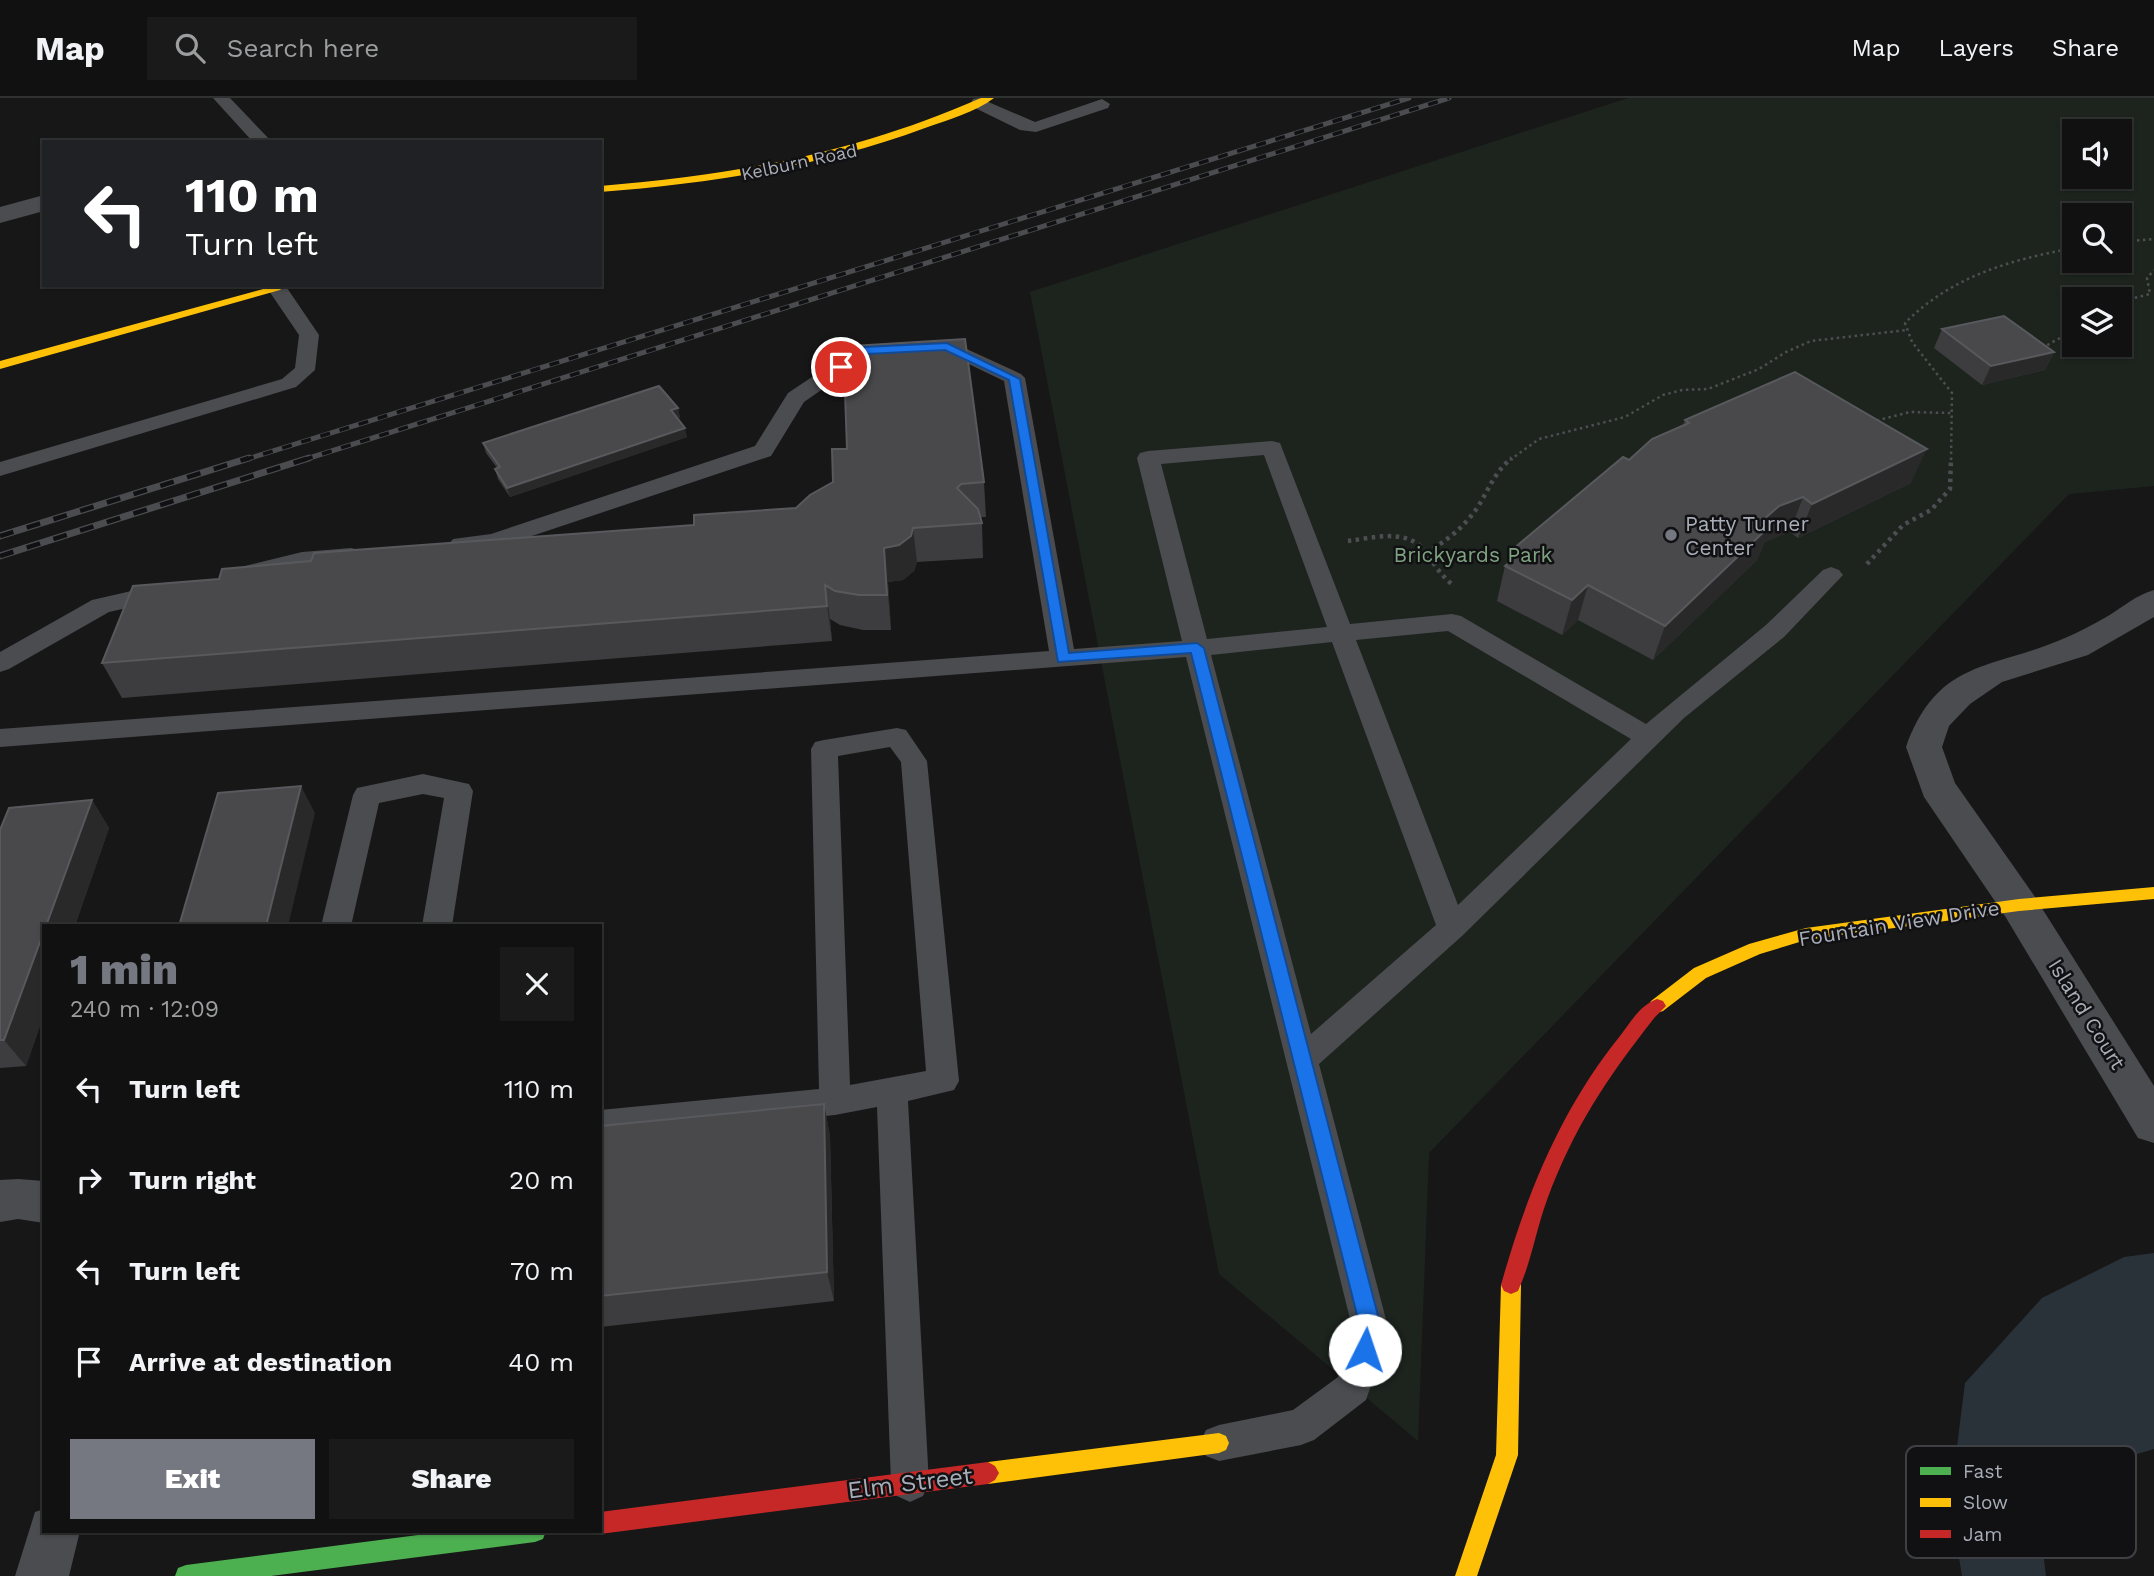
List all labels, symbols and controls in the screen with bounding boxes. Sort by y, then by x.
search box [147,17,637,80]
text: Map [35,29,105,68]
icon: search [171,29,209,67]
text: Search here [227,33,379,63]
text: Map [1852,34,1900,62]
text: Layers [1938,34,2014,62]
text: Share [2052,34,2119,62]
map controls [2062,119,2132,357]
button: sound [2062,119,2132,189]
street label: Kelburn Road [739,139,859,185]
text: 110 m [185,166,319,224]
icon: left [70,168,161,259]
button: search [2062,203,2132,273]
text: Turn left [185,225,318,263]
button: layers [2062,287,2132,357]
pin [811,337,871,397]
icon: arrive [822,348,860,386]
place label: Patty Turner Center [1685,511,1809,560]
marker: Patty Turner Center [1663,527,1679,543]
park label: Brickyards Park [1394,542,1552,567]
street label: Fountain View Drive [1797,895,2001,951]
text: 1 min [70,945,178,994]
button: close [500,947,574,1021]
street label: Island Court [2043,954,2131,1074]
text: 240 m · 12:09 [70,996,219,1023]
icon: left [70,1070,108,1108]
text: Turn left [129,1074,240,1104]
text: 110 m [504,1074,574,1104]
icon: right [70,1161,108,1199]
text: Turn right [129,1165,256,1195]
text: 20 m [509,1165,574,1195]
icon: left [70,1252,108,1290]
text: Turn left [129,1256,240,1286]
text: 70 m [510,1256,574,1286]
position arrow [1328,1313,1402,1387]
icon: arrive [70,1343,108,1381]
text: Arrive at destination [129,1347,392,1377]
text: 40 m [508,1347,574,1377]
button: Exit [70,1439,315,1519]
button: Share [329,1439,574,1519]
legend [1906,1446,2136,1558]
text: Fast [1963,1460,2002,1483]
street label: Elm Street [846,1461,974,1505]
text: Slow [1963,1491,2008,1514]
text: Jam [1963,1523,2002,1546]

